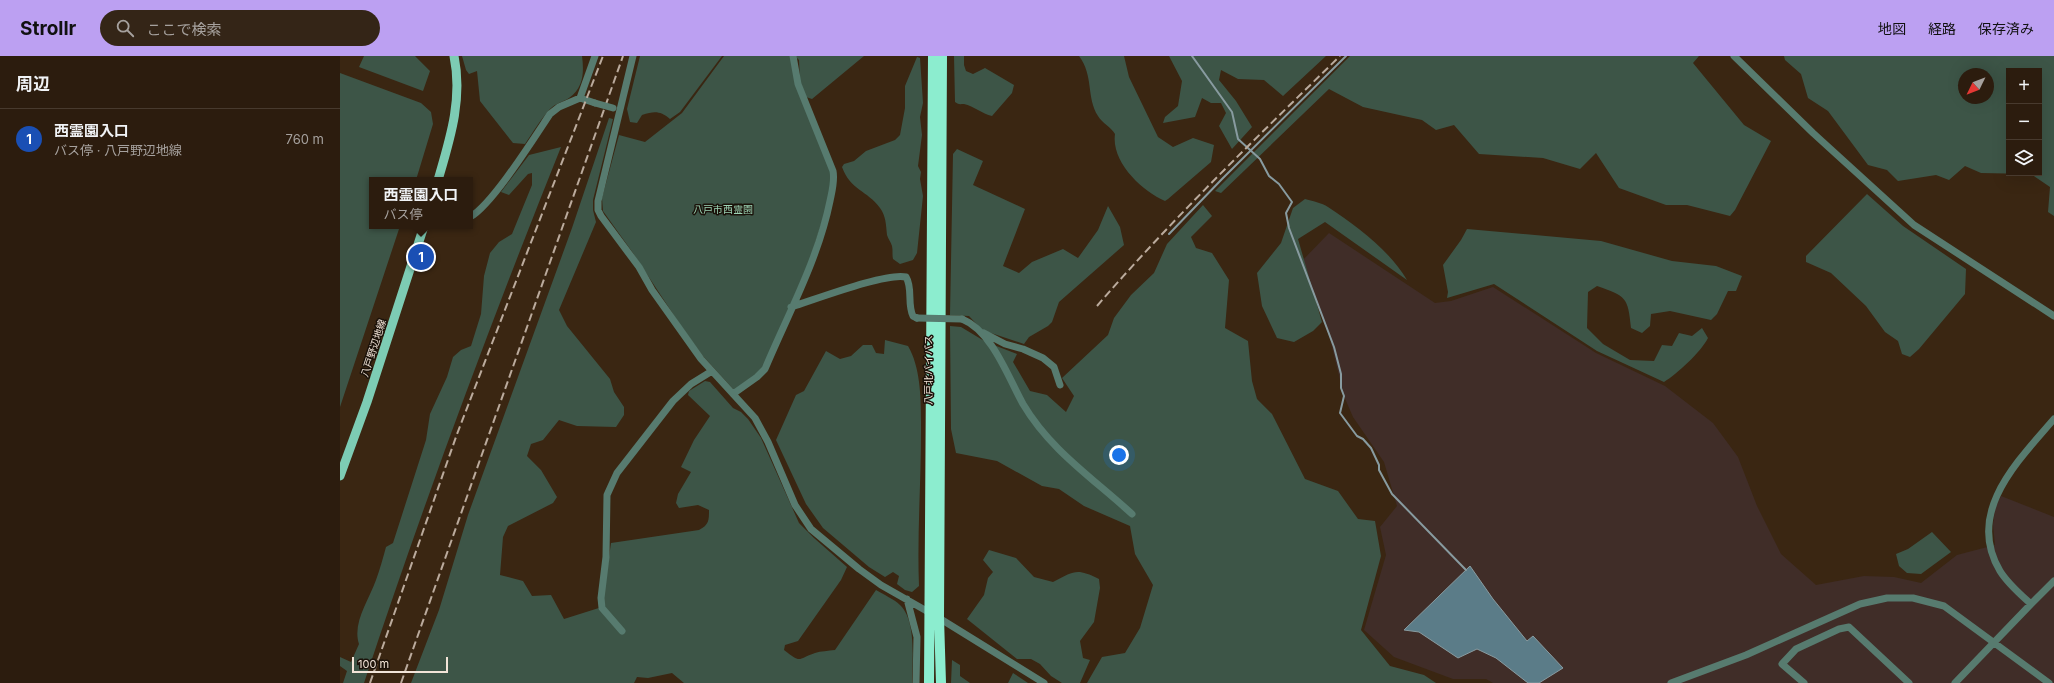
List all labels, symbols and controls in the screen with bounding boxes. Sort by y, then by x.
search box [100,10,380,46]
text: Strollr [20,17,76,40]
icon: search [114,17,136,39]
text: ここで検索 [146,20,221,39]
text: 地図 [1878,20,1906,37]
text: 経路 [1928,20,1956,37]
text: 保存済み [1978,20,2034,37]
north arrow [1958,68,1994,104]
map controls [2006,68,2042,176]
button: + [2006,68,2042,104]
text: 周辺 [16,74,50,94]
button: − [2006,104,2042,140]
text: 西霊園入口 [54,121,129,140]
text: 1 [26,131,32,147]
text: 760 m [286,131,324,147]
button: layers [2006,140,2042,176]
text: バス停 · 八戸野辺地線 [54,142,182,158]
popup [369,177,473,229]
text: 西霊園入口 [383,185,459,204]
park label: 八戸市西霊園 [693,203,753,215]
text: バス停 [383,206,423,222]
pin: 1 [408,242,434,272]
street label: 八戸野辺地線 [358,318,388,378]
street label: 八戸北バイパス [922,335,934,405]
your location [1109,445,1129,465]
scale bar [352,655,448,674]
text: 100 m [358,657,389,671]

